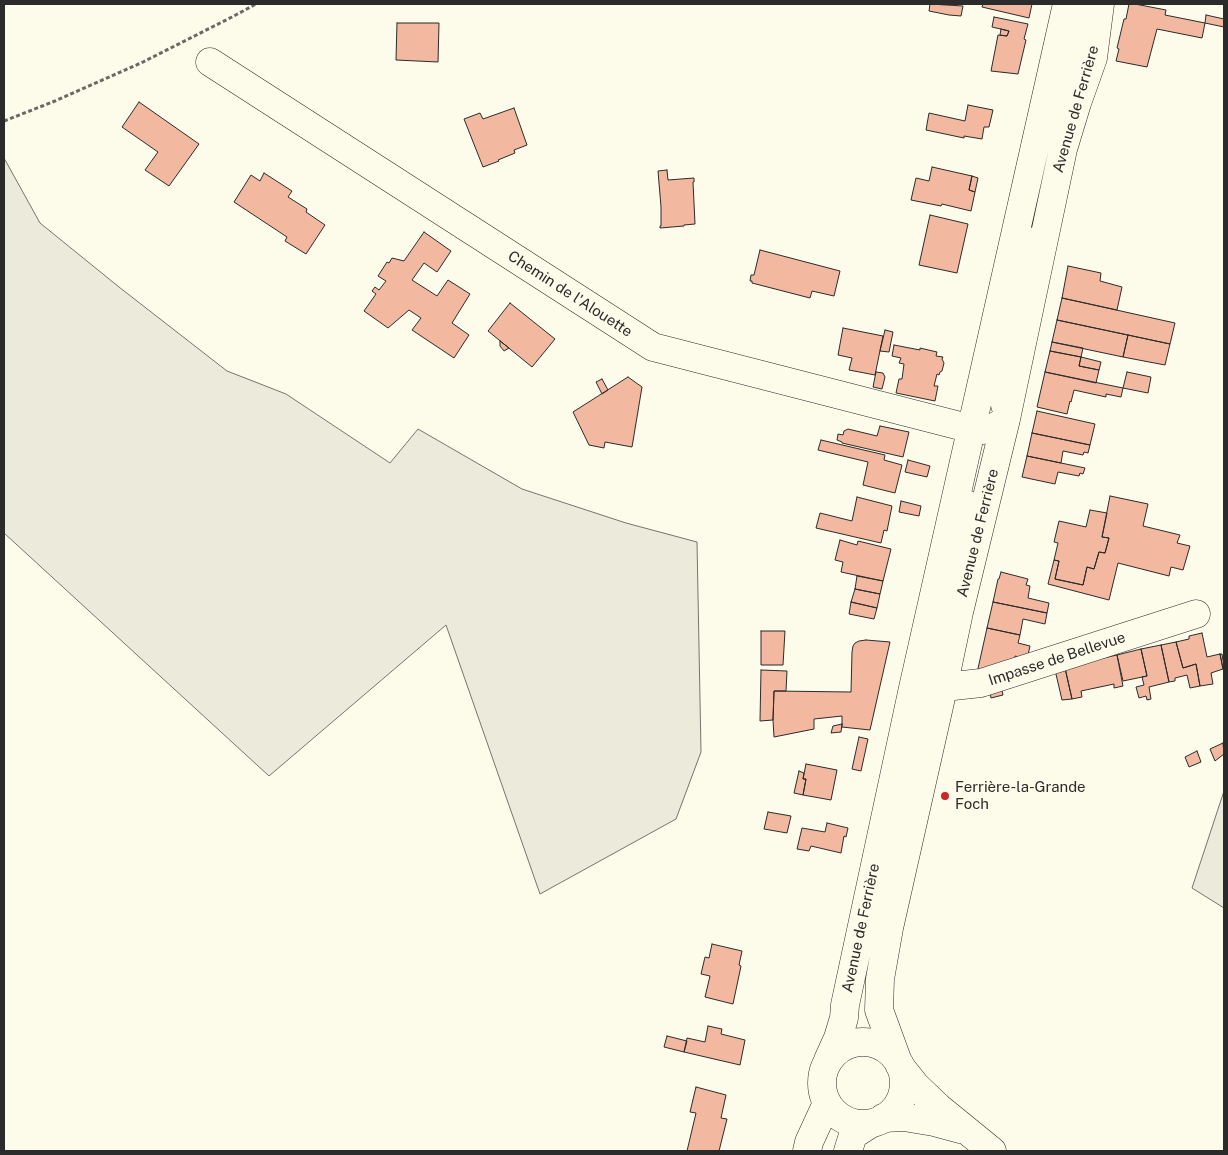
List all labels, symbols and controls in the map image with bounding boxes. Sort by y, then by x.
street label: Avenue de Ferrière [1049,43,1103,175]
street label: Chemin de l'Alouette [504,247,636,341]
street label: Avenue de Ferrière [953,467,1003,599]
street label: Impasse de Bellevue [986,628,1128,690]
place label: Ferrière-la-Grande Foch [955,778,1086,813]
marker: Ferrière-la-Grande Foch [939,790,951,802]
street label: Avenue de Ferrière [839,862,883,994]

